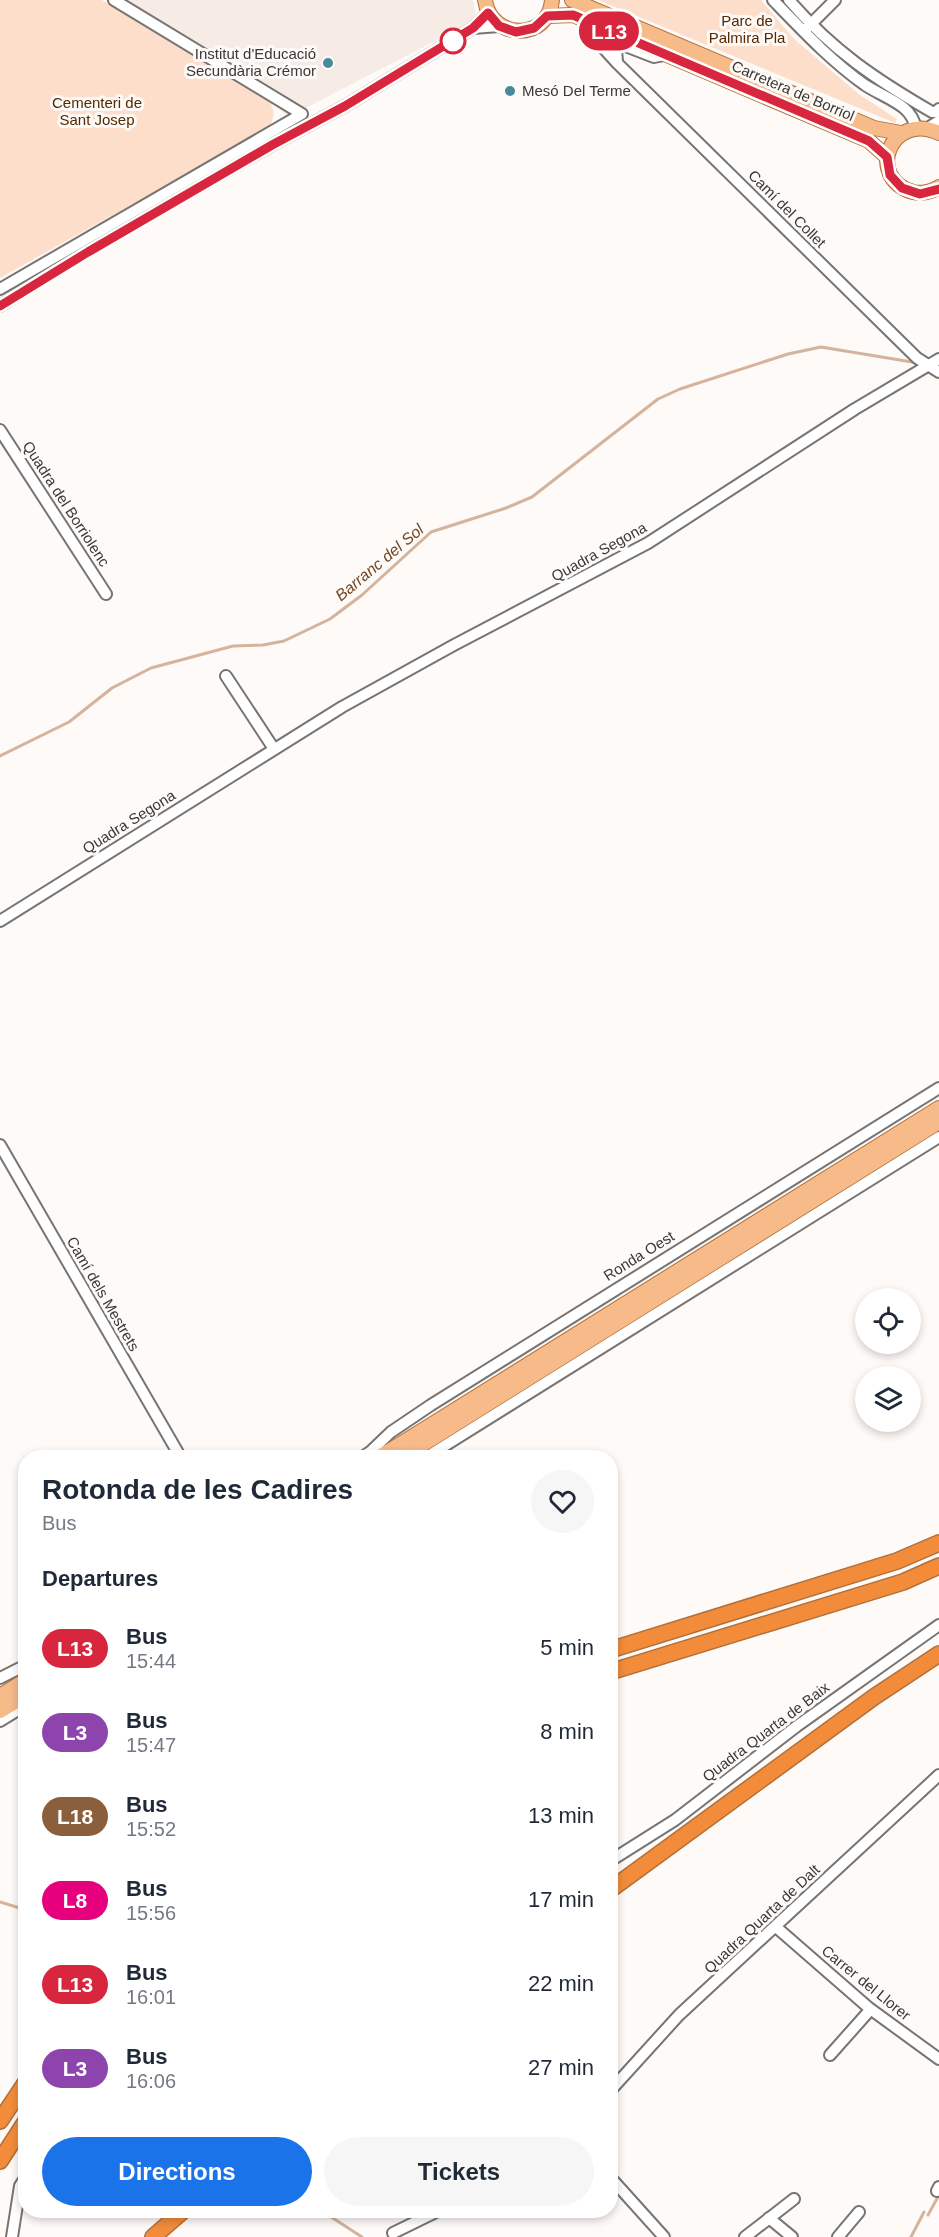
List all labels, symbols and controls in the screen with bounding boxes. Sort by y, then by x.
line badge: L13 [574,12,644,51]
park label: Parc de Palmira Pla [709,12,786,46]
text: L13 [591,20,627,43]
unlabelled marker [440,28,466,54]
place label: Institut d'Educació Secundària Crémor [186,45,316,79]
marker: Institut d'Educació Secundària Crémor [321,56,335,70]
street label: Carretera de Borriol [729,57,857,124]
place label: Mesó Del Terme [522,82,631,99]
marker: Mesó Del Terme [503,84,517,98]
park label: Cementeri de Sant Josep [52,94,142,128]
street label: Camí del Collet [745,166,830,251]
street label: Quadra del Borriolenc [20,438,114,570]
street label: Quadra Segona [548,518,650,585]
water label: Barranc del Sol [332,520,427,604]
street label: Quadra Segona [79,786,179,857]
street label: Ronda Oest [600,1227,678,1284]
street label: Camí dels Mestrets [64,1234,143,1354]
map controls [855,1288,921,1432]
button: locate [855,1288,921,1354]
button: layers [855,1366,921,1432]
button: heart [531,1470,594,1533]
text: Rotonda de les Cadires [42,1474,353,1505]
text: Bus [42,1512,76,1534]
text: Departures [42,1566,158,1591]
text: Bus [126,1624,168,1649]
text: 5 min [540,1635,594,1660]
text: L13 [57,1637,93,1660]
text: 15:44 [126,1650,176,1672]
street label: Quadra Quarta de Baix [699,1678,833,1785]
text: Bus [126,1708,168,1733]
text: 8 min [540,1719,594,1744]
text: L3 [63,1721,87,1744]
text: 15:47 [126,1734,176,1756]
text: Bus [126,1792,168,1817]
text: 13 min [528,1803,594,1828]
text: L18 [57,1805,93,1828]
text: 15:52 [126,1818,176,1840]
street label: Quadra Quarta de Dalt [700,1860,824,1977]
text: Bus [126,1876,168,1901]
text: 17 min [528,1887,594,1912]
text: L8 [63,1889,87,1912]
text: 15:56 [126,1902,176,1924]
street label: Carrer del Llorer [819,1942,914,2024]
text: Bus [126,1960,168,1985]
text: 22 min [528,1971,594,1996]
text: L13 [57,1973,93,1996]
text: 16:01 [126,1986,176,2008]
text: Bus [126,2044,168,2069]
text: 27 min [528,2055,594,2080]
text: L3 [63,2057,87,2080]
text: 16:06 [126,2070,176,2092]
button: Directions [42,2137,312,2206]
button: Tickets [324,2137,594,2206]

